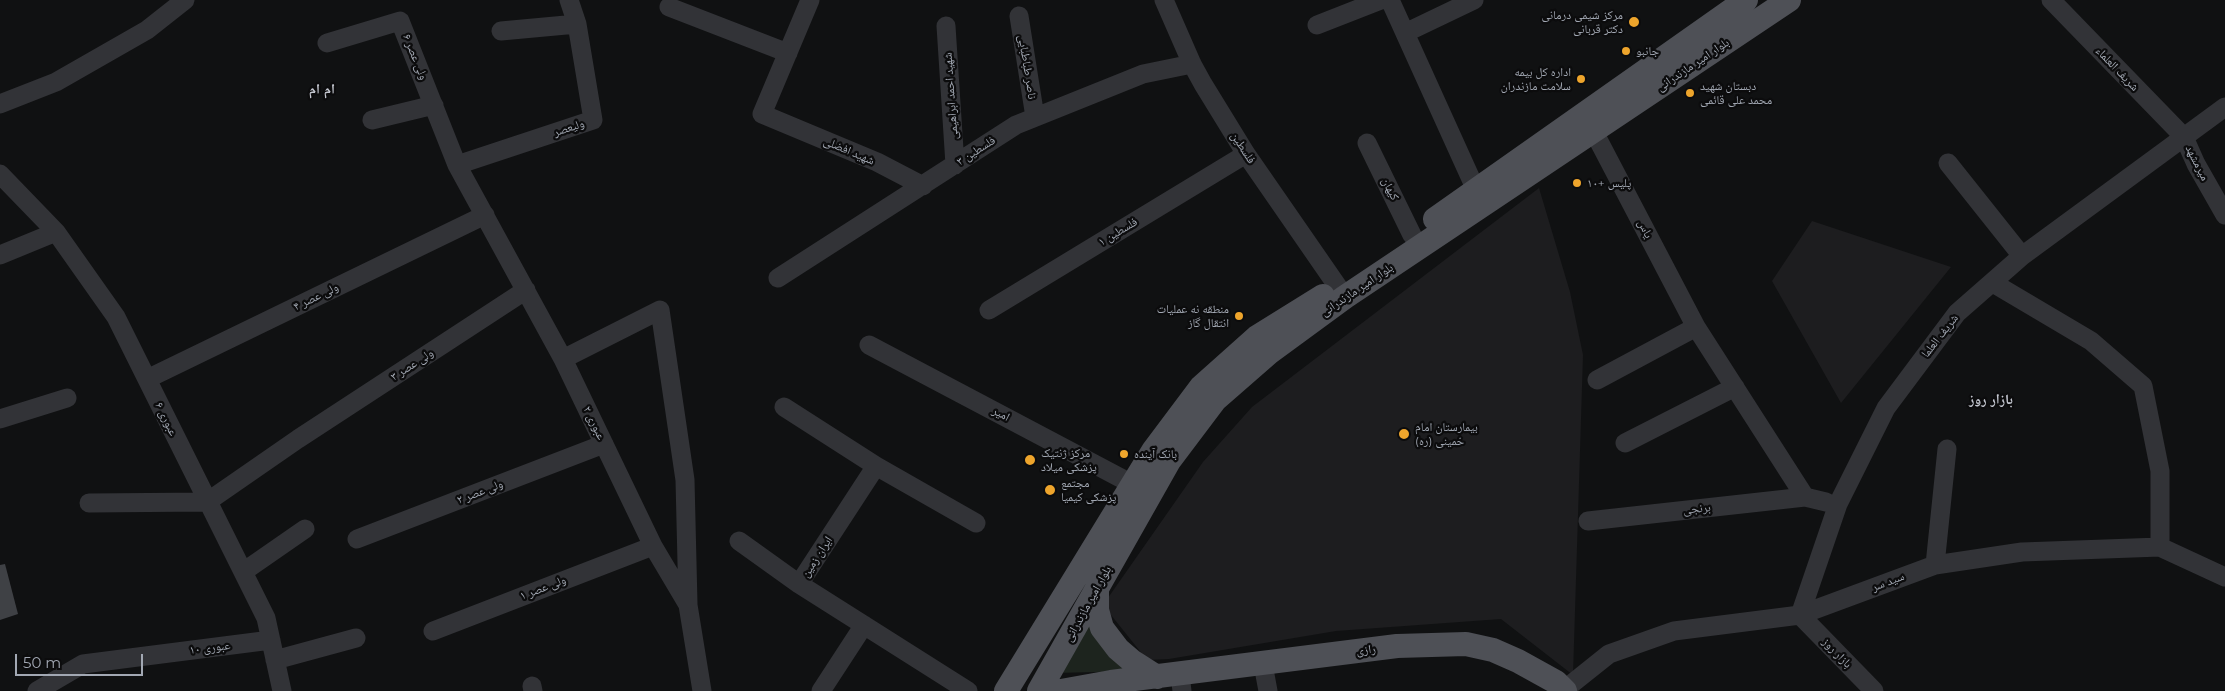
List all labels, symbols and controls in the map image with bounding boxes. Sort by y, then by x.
place label: مرکز شیمی درمانی دکتر قربانی [1541,8,1623,36]
marker: مرکز شیمی درمانی دکتر قربانی [1627,15,1641,29]
street label: ولی عصر ۶ [399,32,431,82]
street label: ناصر طباطبایی [1015,34,1039,100]
street label: بلوار امیر مازندرانی [1654,35,1732,95]
place label: جانبو [1636,44,1659,58]
street label: شریف العلماء [2092,44,2142,94]
marker: جانبو [1620,45,1632,57]
street label: شهید احمد ابراهیمی [941,52,961,140]
place label: اداره کل بیمه سلامت مازندران [1501,65,1571,93]
marker: اداره کل بیمه سلامت مازندران [1575,73,1587,85]
place label: دبستان شهید محمد علی قائمی [1700,79,1772,107]
district label: ام ام [309,82,335,98]
marker: دبستان شهید محمد علی قائمی [1684,87,1696,99]
street label: ولیعصر [552,116,586,140]
street label: فلسطین [1227,129,1259,167]
street label: فلسطین ۳ [954,133,998,169]
street label: شهید افضلی [821,134,877,168]
street label: میرمشهد [2182,143,2212,183]
street label: کیهان [1378,175,1402,203]
place label: پلیس +١٠ [1587,176,1631,190]
marker: پلیس +١٠ [1571,177,1583,189]
street label: فلسطین ۱ [1096,215,1140,249]
street label: یاس [1634,217,1656,241]
street label: بلوار امیر مازندرانی [1318,260,1396,320]
street label: ولی عصر ۴ [291,280,341,314]
place label: منطقه نه عملیات انتقال گاز [1157,302,1229,330]
marker: منطقه نه عملیات انتقال گاز [1233,310,1245,322]
street label: شریف العلما [1919,311,1961,361]
street label: ولی عصر ۳ [388,346,436,384]
district label: بازار روز [1969,392,2013,408]
street label: عبوری ۶ [152,400,180,438]
street label: عبوری ۲ [580,404,608,442]
street label: امیر [990,404,1012,424]
place label: بیمارستان امام خمینی (ره) [1415,420,1478,448]
marker: بیمارستان امام خمینی (ره) [1397,427,1411,441]
place label: مرکز ژنتیک پزشکی میلاد [1041,446,1097,474]
place label: بانک آینده [1134,447,1177,461]
marker: بانک آینده [1118,448,1130,460]
marker: مرکز ژنتیک پزشکی میلاد [1023,453,1037,467]
place label: مجتمع پزشکی کیمیا [1061,476,1116,504]
street label: ولی عصر ۲ [455,477,505,507]
marker: مجتمع پزشکی کیمیا [1043,483,1057,497]
street label: برنجی [1682,500,1712,518]
street label: ایران زمین [798,534,836,580]
street label: بلوار امیر مازندرانی [1061,564,1115,644]
street label: سید سر [1870,569,1906,595]
street label: ولی عصر ۱ [518,573,568,603]
street label: بازار روز [1819,635,1855,671]
street label: عبوری ۱۰ [189,638,231,658]
street label: رازی [1355,642,1377,658]
scale bar [18,644,145,676]
text: 50 m [23,653,61,672]

